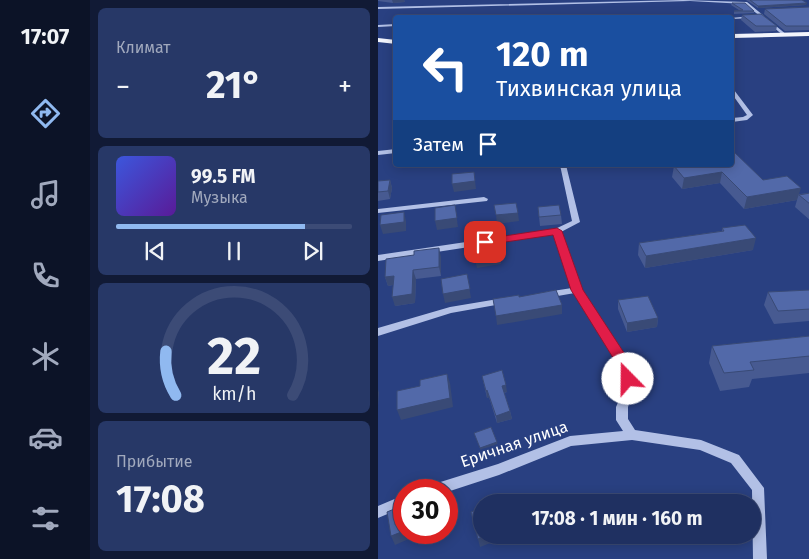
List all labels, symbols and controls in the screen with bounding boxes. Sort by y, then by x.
text: 17:07 [21,23,69,50]
text: 120 m [496,33,589,75]
icon: left [413,35,478,100]
text: Климат [116,38,171,57]
text: 21° [206,62,262,108]
text: − [116,70,130,103]
text: + [338,70,352,103]
text: Тихвинская улица [496,75,682,102]
icon: directions [28,96,63,131]
icon: arrive [474,130,502,158]
text: Затем [413,133,464,156]
text: 99.5 FM [191,165,255,188]
icon: music [28,177,63,212]
text: Музыка [191,188,248,207]
pin [464,221,506,263]
icon: arrive [471,228,499,256]
icon: previous [141,237,169,265]
icon: pause [220,237,248,265]
icon: next [299,237,327,265]
icon: phone [28,258,63,293]
text: 22 [207,325,261,388]
icon: climate [28,339,63,374]
position arrow [601,352,653,404]
text: km/h [212,383,256,405]
street label: Еричная улица [458,417,570,471]
icon: car [28,420,63,455]
text: Прибытие [116,452,192,471]
text: 17:08 [116,476,205,522]
speed limit sign: 30 [393,479,458,544]
icon: filters [28,501,63,536]
text: 17:08 · 1 мин · 160 m [531,507,703,530]

